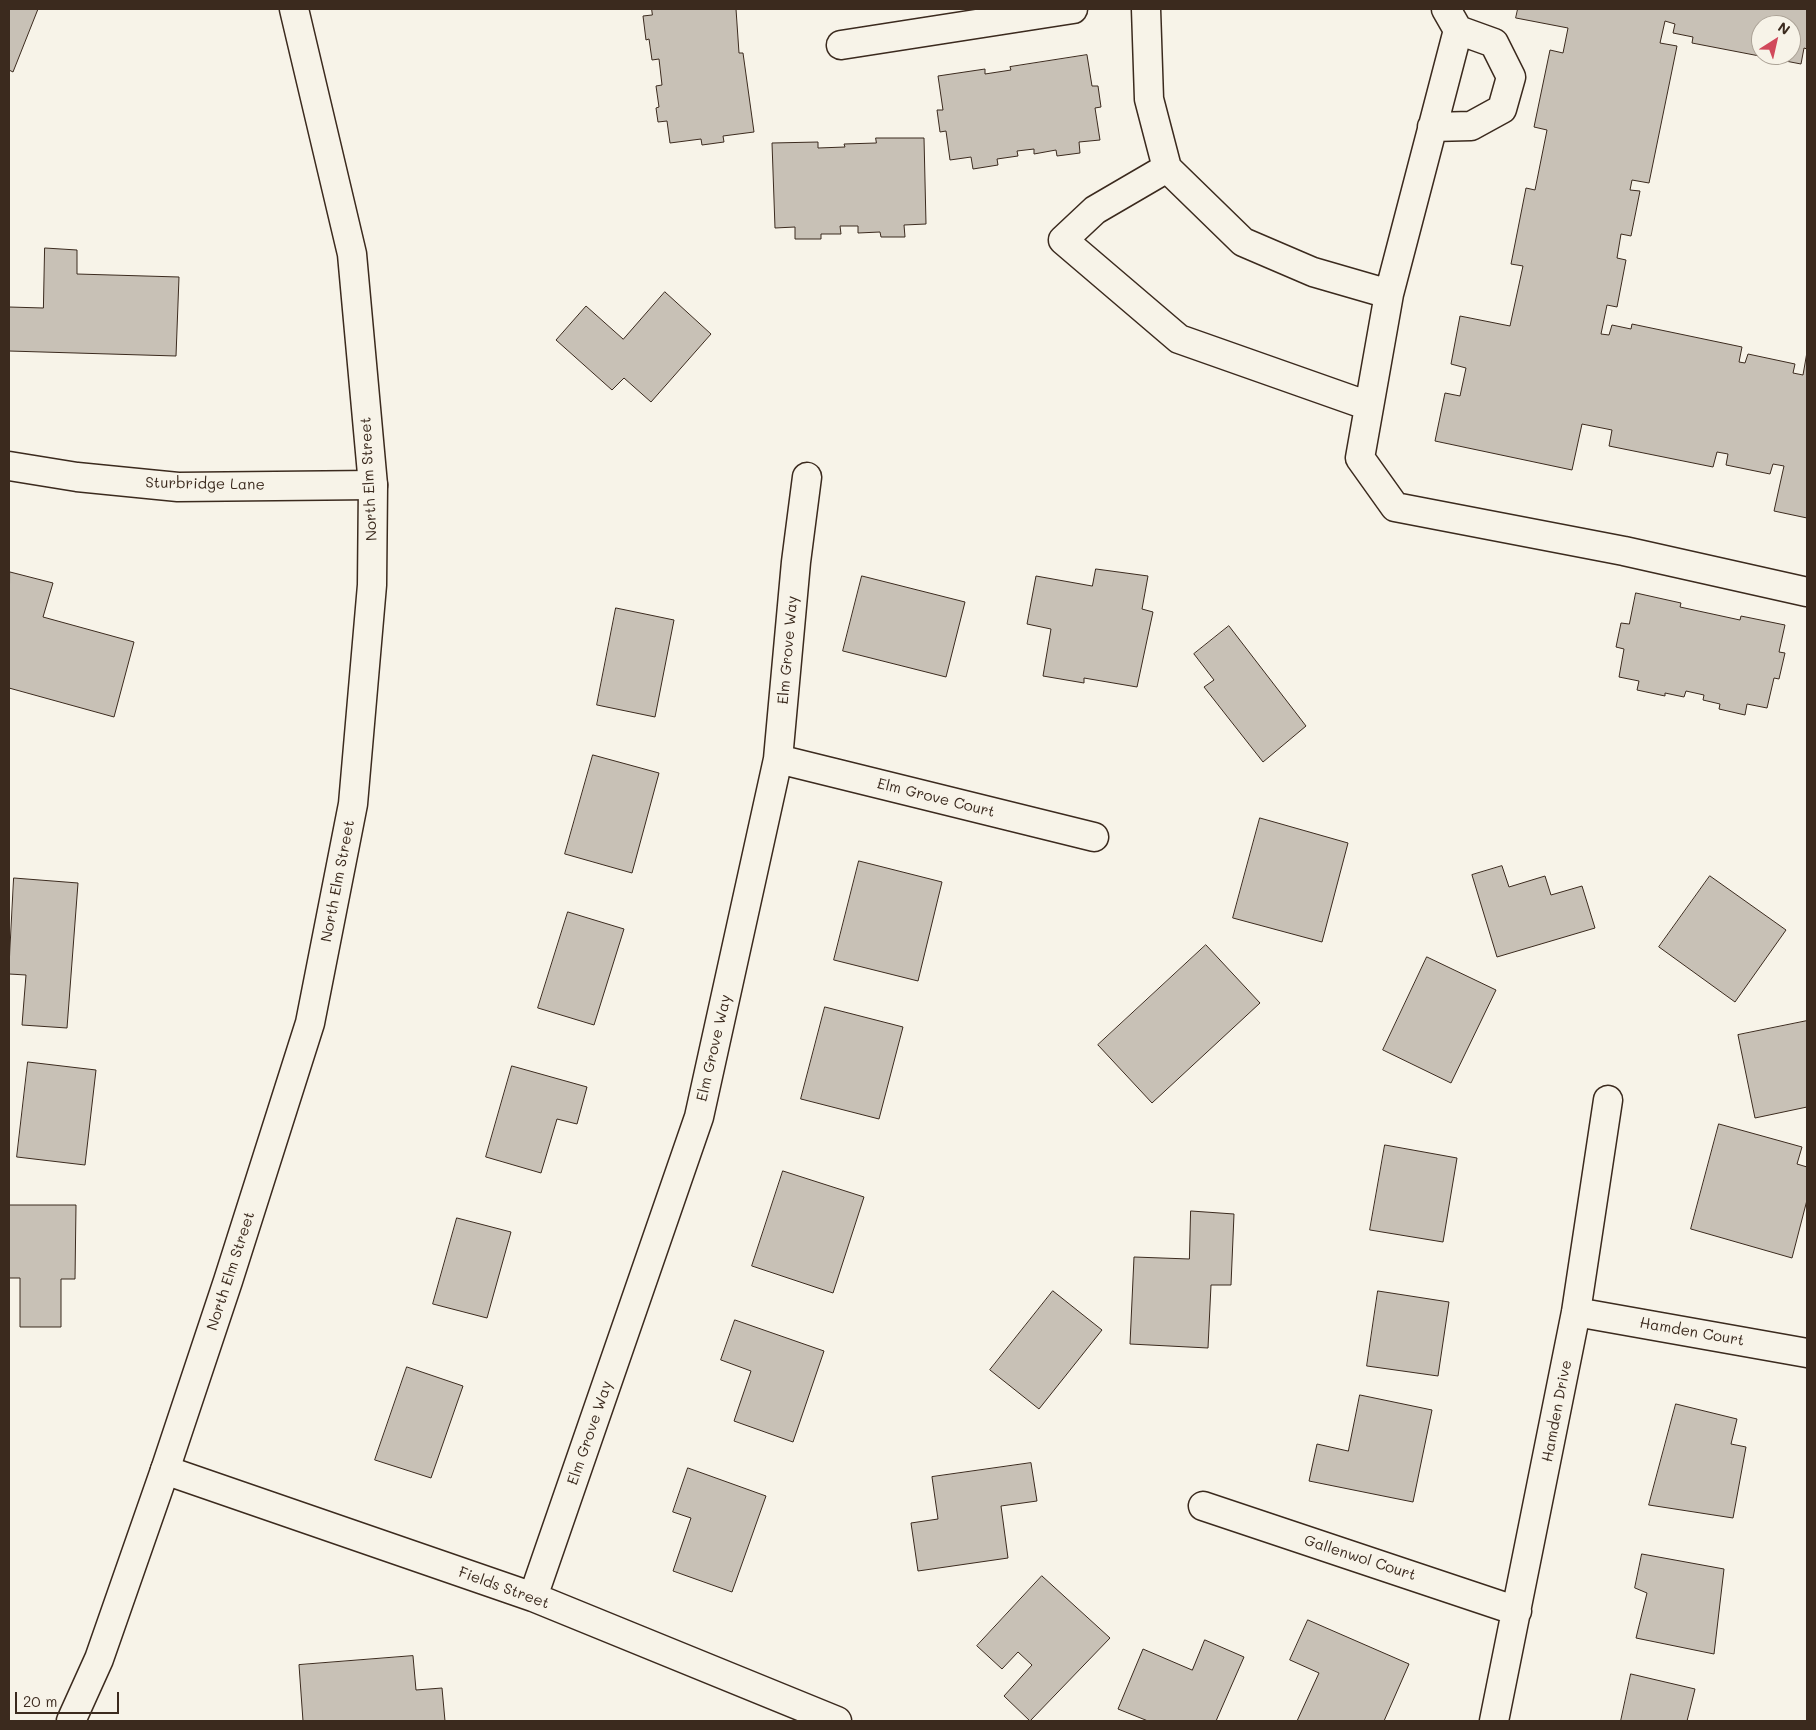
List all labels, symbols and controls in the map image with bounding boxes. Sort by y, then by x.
north arrow [1751,15,1801,65]
text: N [1775,17,1794,39]
street label: North Elm Street [357,417,381,541]
street label: Sturbridge Lane [145,474,265,494]
street label: Elm Grove Way [774,595,802,705]
street label: Elm Grove Court [875,775,997,821]
street label: North Elm Street [317,818,359,944]
street label: Elm Grove Way [693,993,735,1103]
street label: North Elm Street [203,1209,259,1333]
street label: Hamden Court [1638,1314,1746,1350]
street label: Hamden Drive [1538,1358,1576,1464]
street label: Elm Grove Way [564,1379,616,1487]
street label: Gallenwol Court [1302,1531,1418,1585]
street label: Fields Street [456,1563,552,1613]
scale bar [18,1682,121,1714]
text: 20 m [23,1691,57,1711]

